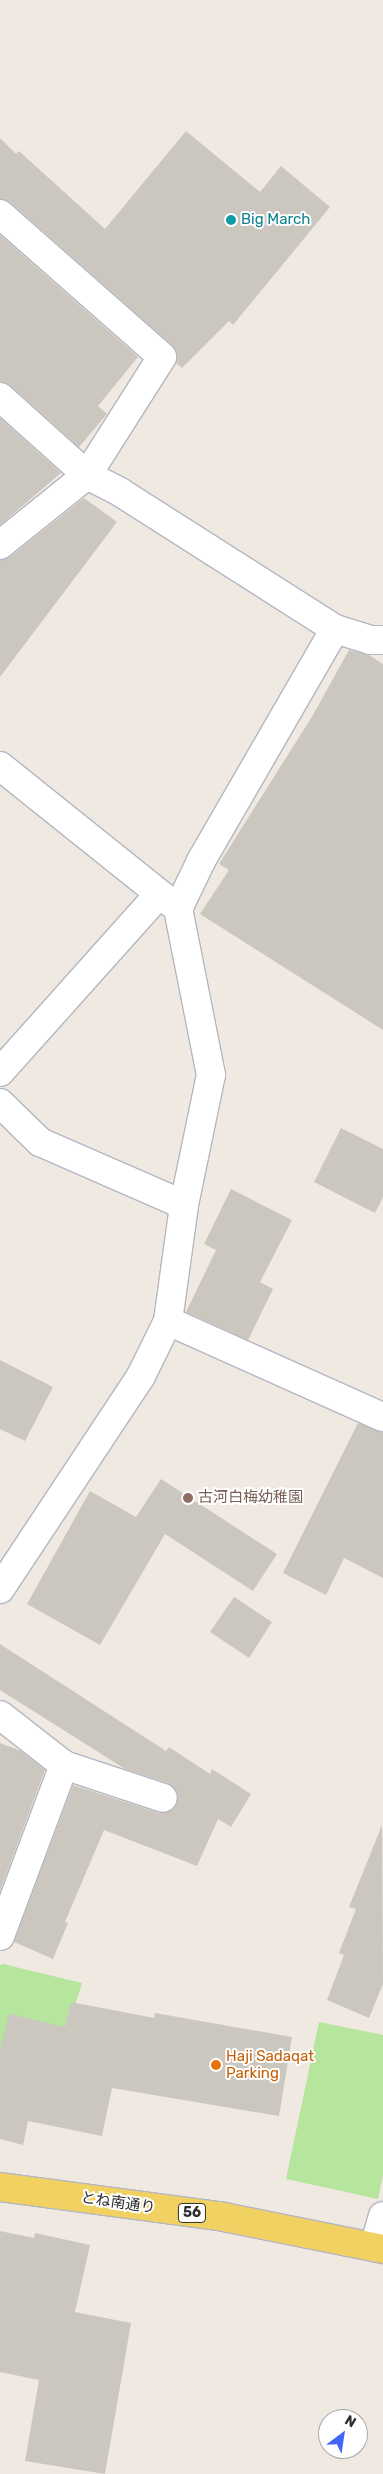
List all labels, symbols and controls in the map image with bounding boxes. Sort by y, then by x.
place label: Big March [241,211,310,229]
marker: Big March [225,214,237,226]
place label: 古河白梅幼稚園 [198,1489,303,1507]
marker: 古河白梅幼稚園 [182,1492,194,1504]
place label: Haji Sadaqat Parking [226,2047,314,2082]
marker: Haji Sadaqat Parking [210,2059,222,2071]
street label: とね南通り [80,2189,156,2217]
road number: 56 [177,2202,207,2224]
north arrow [318,2409,368,2459]
text: N [342,2412,359,2431]

